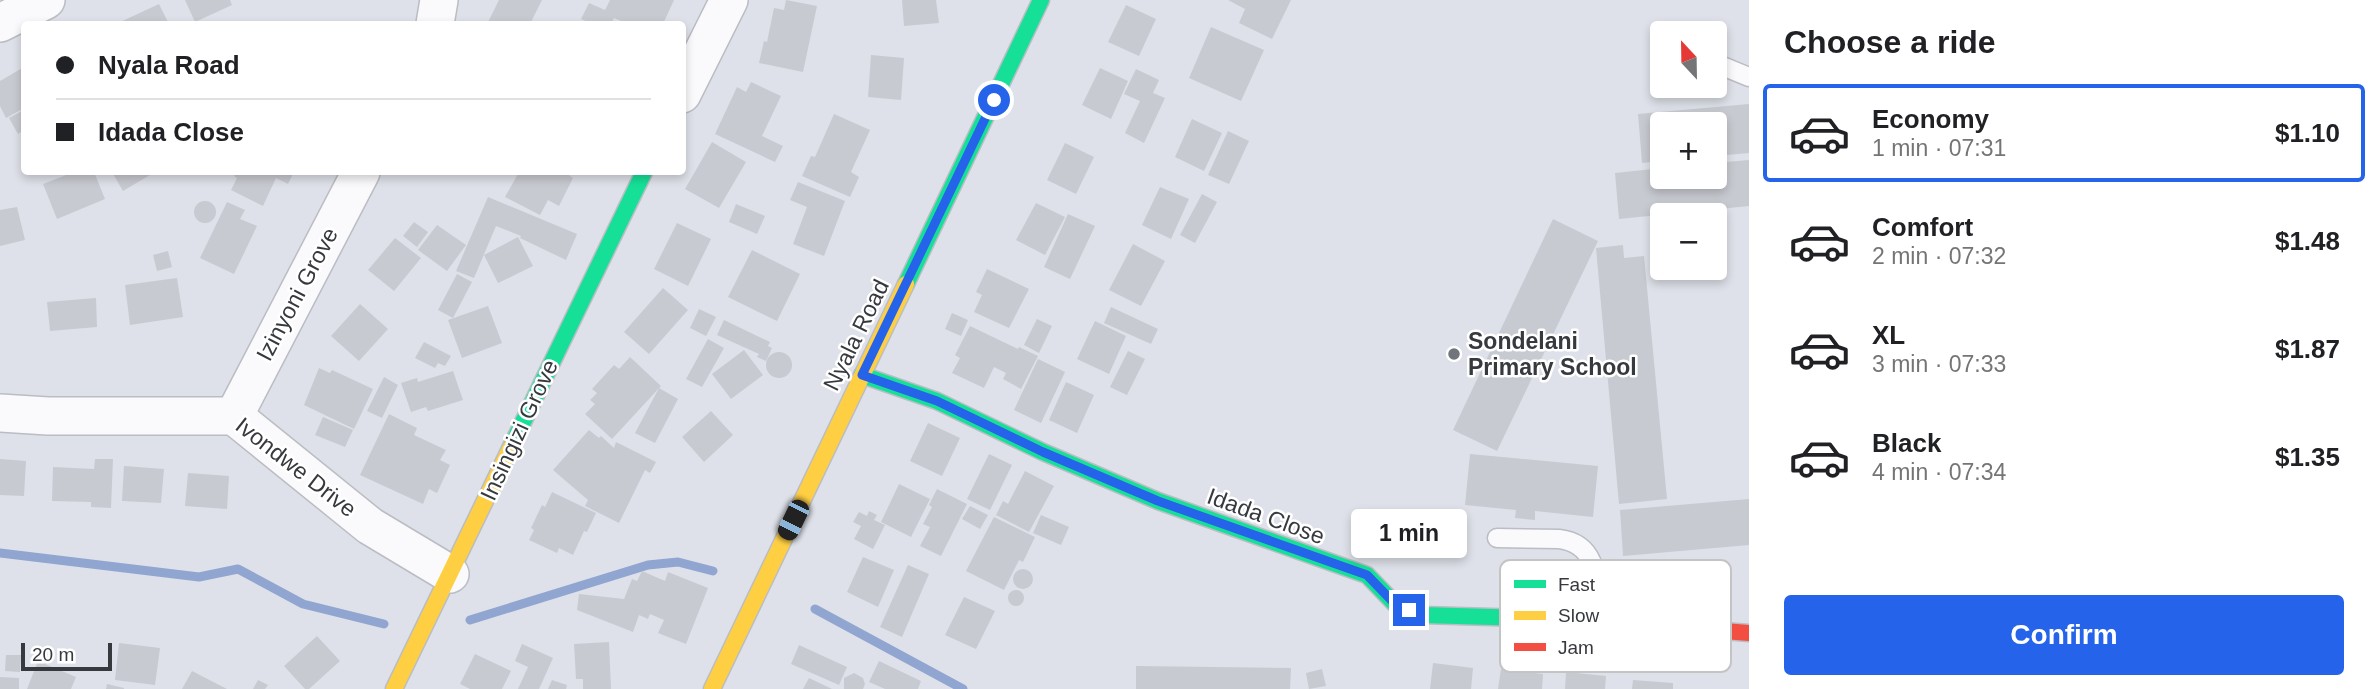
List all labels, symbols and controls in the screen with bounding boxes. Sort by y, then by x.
north arrow [1650,21,1727,98]
map controls [1650,21,1727,280]
text: Choose a ride [1784,24,1996,60]
text: Nyala Road [98,50,240,80]
route start [978,84,1010,116]
icon: car [1788,102,1851,165]
text: Economy [1872,104,1989,134]
button: + [1650,112,1727,189]
text: Idada Close [98,117,244,147]
text: $1.10 [2275,118,2340,148]
text: 1 min · 07:31 [1872,135,2006,161]
button: − [1650,203,1727,280]
icon: car [1788,210,1851,273]
text: Comfort [1872,212,1973,242]
street label: Izinyoni Grove [251,223,343,365]
text: $1.48 [2275,226,2340,256]
text: 2 min · 07:32 [1872,243,2006,269]
street label: Nyala Road [818,275,894,395]
icon: car [1788,318,1851,381]
text: XL [1872,320,1905,350]
place label: Sondelani Primary School [1468,328,1637,380]
text: $1.87 [2275,334,2340,364]
marker: Sondelani Primary School [1446,346,1462,362]
text: 3 min · 07:33 [1872,351,2006,377]
street label: Insingizi Grove [475,356,563,504]
street label: Ivondwe Drive [231,412,361,522]
icon: car [1788,426,1851,489]
text: Black [1872,428,1941,458]
text: $1.35 [2275,442,2340,472]
text: 4 min · 07:34 [1872,459,2006,485]
street label: Idada Close [1204,483,1328,549]
car [775,497,812,543]
callout: 1 min [1351,508,1467,558]
text: 1 min [1379,520,1439,546]
legend [1500,560,1731,672]
text: Fast [1558,574,1596,595]
route end [1393,594,1425,626]
button: Confirm [1784,595,2344,675]
text: Slow [1558,605,1599,626]
text: Jam [1558,637,1594,658]
scale bar [21,640,112,672]
text: 20 m [32,644,74,665]

